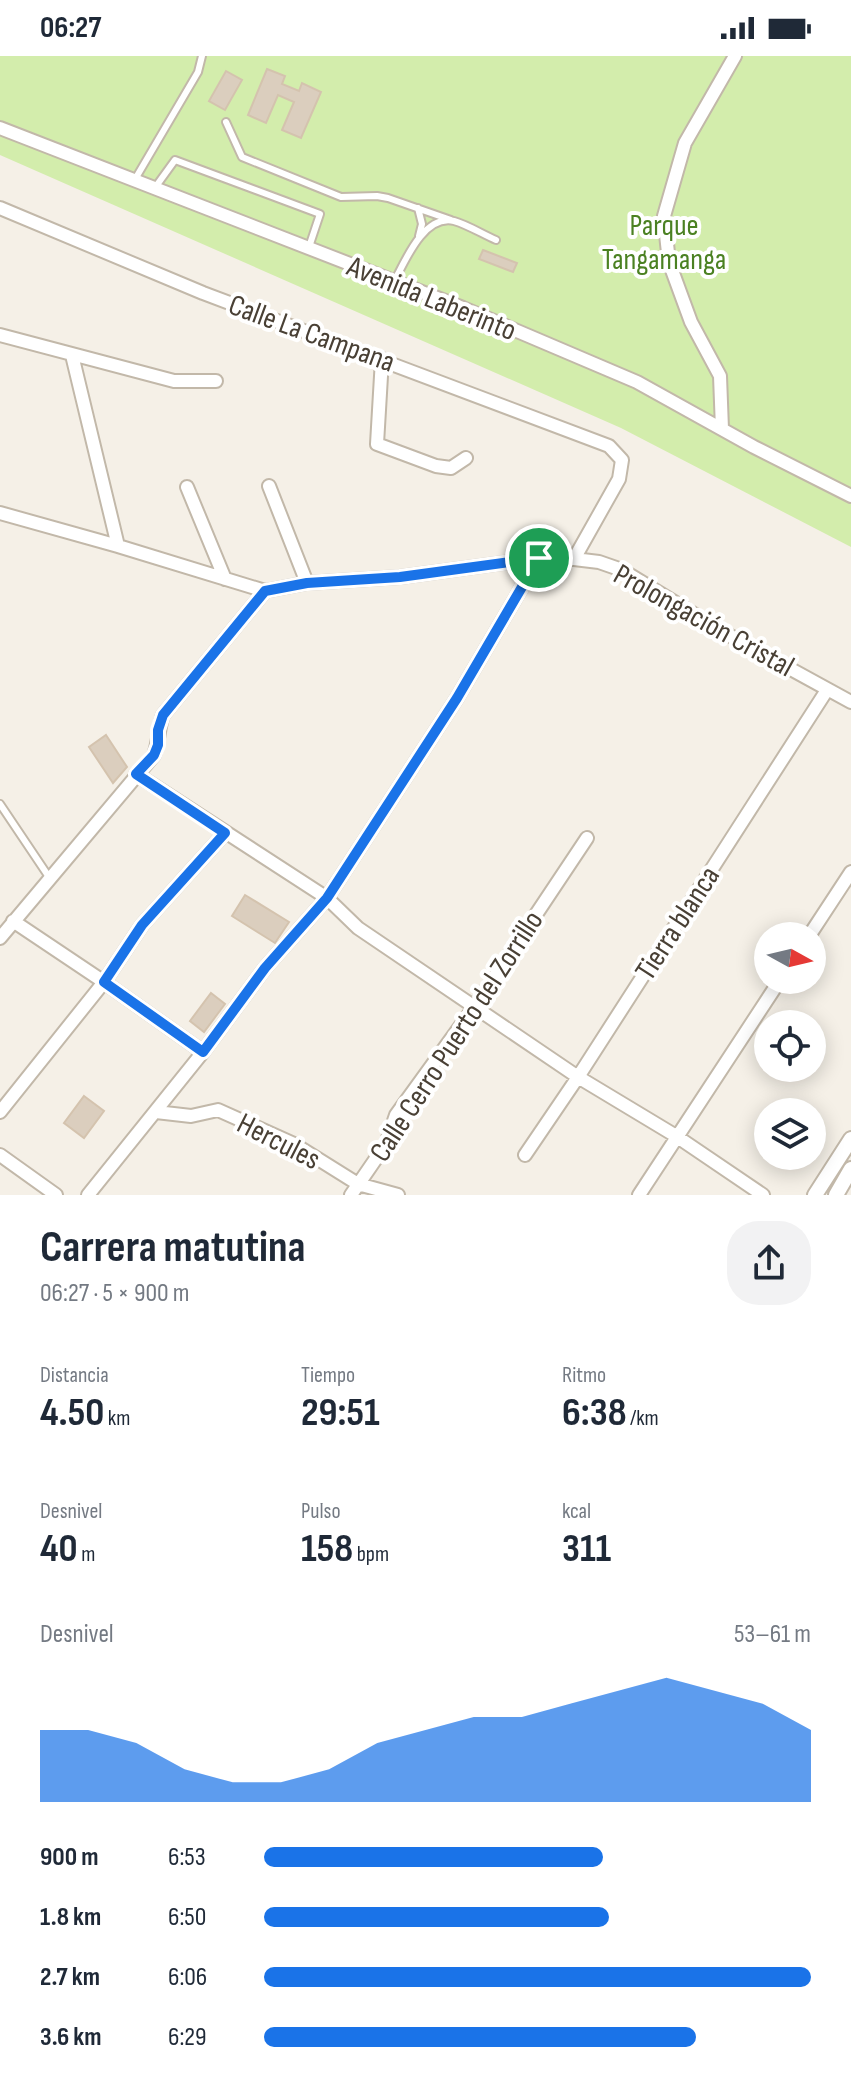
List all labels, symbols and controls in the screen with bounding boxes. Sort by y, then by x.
text: 06:27 [40,10,101,46]
park label: Parque Tangamanga [602,208,726,278]
street label: Avenida Laberinto [341,248,521,349]
street label: Calle La Campana [224,287,400,381]
pin [505,524,573,592]
icon: arrive [517,536,561,580]
street label: Prolongación Cristal [607,557,800,685]
street label: Tierra blanca [628,860,728,987]
street label: Calle Cerro Puerto del Zorrillo [362,904,551,1169]
north arrow [754,922,826,994]
map controls [754,922,826,1170]
button: locate [754,1010,826,1082]
button: layers [754,1098,826,1170]
street label: Hercules [231,1106,326,1178]
text: Carrera matutina [40,1221,305,1274]
button: share [727,1221,811,1305]
text: 06:27 · 5 × 900 m [40,1278,189,1309]
text: Distancia [40,1362,109,1389]
text: Tiempo [301,1362,355,1389]
text: Ritmo [562,1362,606,1389]
text: 4.50 [40,1389,104,1437]
text: 29:51 [301,1389,380,1437]
text: 6:38 [562,1389,627,1437]
text: km [104,1405,130,1432]
text: /km [627,1405,659,1432]
text: Desnivel [40,1498,102,1525]
text: Pulso [301,1498,341,1525]
text: kcal [562,1498,591,1525]
text: 40 [40,1525,78,1573]
text: 158 [301,1525,353,1573]
text: 311 [562,1525,611,1573]
text: m [78,1541,95,1568]
text: bpm [353,1541,389,1568]
text: Desnivel [40,1619,114,1650]
text: 53–61 m [734,1619,811,1650]
text: 900 m [40,1842,98,1873]
text: 6:53 [168,1842,206,1873]
text: 1.8 km [40,1902,101,1933]
text: 6:50 [168,1902,206,1933]
text: 2.7 km [40,1962,100,1993]
text: 6:06 [168,1962,207,1993]
text: 3.6 km [40,2022,102,2053]
text: 6:29 [168,2022,207,2053]

